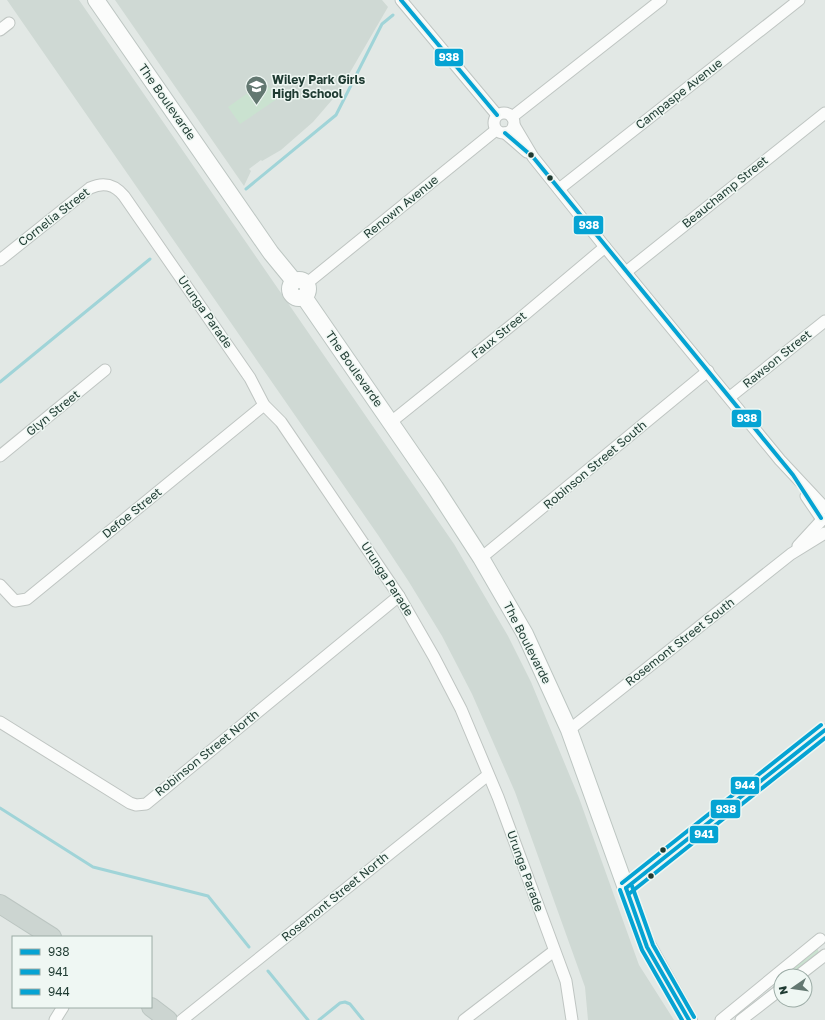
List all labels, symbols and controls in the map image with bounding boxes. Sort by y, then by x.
line badge: 938 [434,48,464,67]
text: 938 [439,50,459,63]
street label: Campaspe Avenue [632,55,725,132]
street label: The Boulevarde [136,61,199,143]
place label: Wiley Park Girls High School [272,72,366,101]
school or university icon: Wiley Park Girls High School [244,74,270,107]
unlabelled marker [526,150,536,160]
street label: Beauchamp Street [679,152,771,231]
street label: Renown Avenue [360,172,441,241]
unlabelled marker [545,173,555,183]
street label: Cornelia Street [15,184,93,249]
line badge: 938 [573,215,604,235]
text: 938 [579,218,599,231]
street label: Urunga Parade [175,272,236,351]
street label: Faux Street [468,308,529,361]
street label: Rawson Street [739,326,814,391]
street label: The Boulevarde [323,328,386,410]
street label: Glyn Street [23,386,83,439]
line badge: 938 [731,409,762,428]
text: 938 [737,411,757,424]
street label: Robinson Street South [540,417,649,512]
street label: Defoe Street [99,484,165,541]
street label: Urunga Parade [358,539,417,619]
street label: Rosemont Street South [622,594,737,689]
street label: The Boulevarde [500,599,555,686]
street label: Robinson Street North [152,706,262,799]
line badge: 944 [730,776,760,795]
text: 944 [735,778,755,791]
line badge: 938 [710,799,741,819]
text: 938 [716,802,736,815]
line badge: 941 [689,825,719,844]
text: 941 [694,827,714,840]
street label: Urunga Parade [504,828,547,914]
unlabelled marker [658,845,668,855]
street label: Rosemont Street North [278,849,391,944]
unlabelled marker [646,871,656,881]
legend [12,936,152,1008]
text: 938 [48,944,70,959]
text: 941 [48,964,69,979]
north arrow [773,968,813,1008]
text: 944 [48,984,70,999]
text: N [775,985,790,996]

